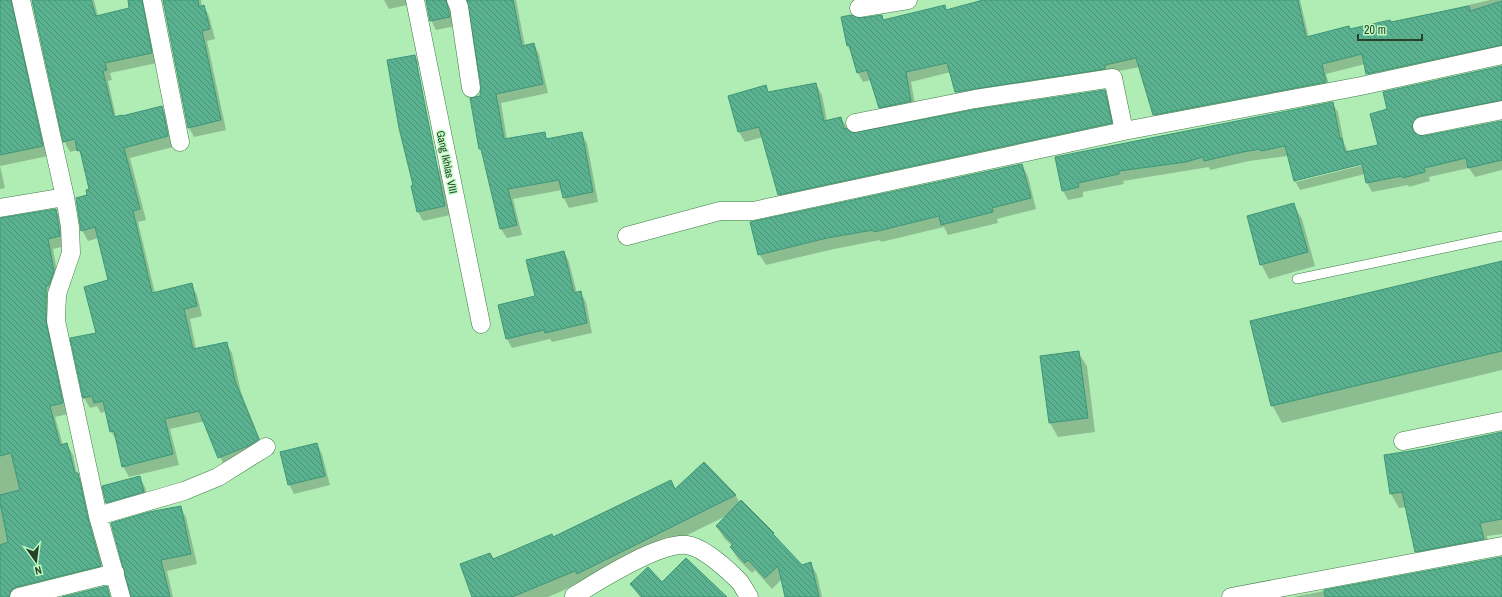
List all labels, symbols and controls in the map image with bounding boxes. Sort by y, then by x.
scale bar [1358,16,1422,42]
text: 20 m [1364,22,1386,38]
street label: Gang Ikhlas VIII [433,129,461,195]
north arrow [16,541,56,581]
text: N [34,563,43,578]

